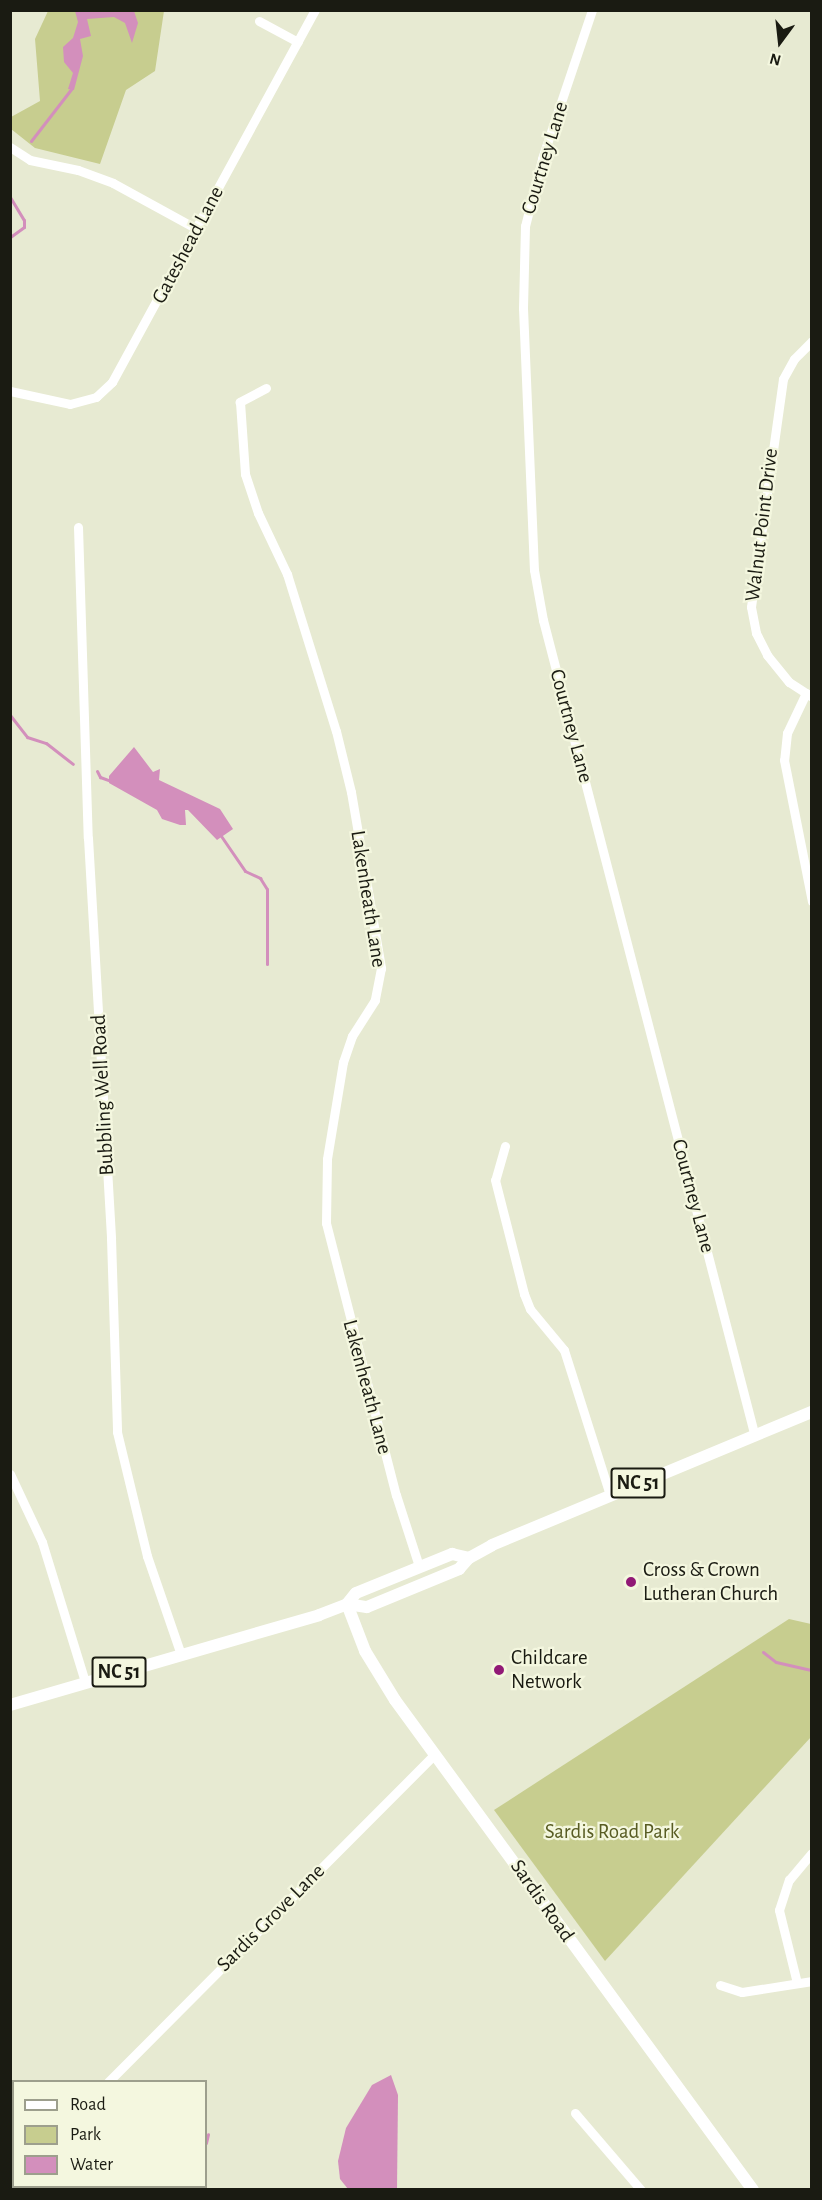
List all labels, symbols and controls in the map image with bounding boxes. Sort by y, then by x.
north arrow [750,12,810,72]
text: N [768,50,783,69]
street label: Courtney Lane [516,99,574,217]
street label: Gateshead Lane [147,182,229,308]
street label: Walnut Point Drive [740,447,784,603]
street label: Courtney Lane [544,666,598,786]
street label: Lakenheath Lane [345,829,391,969]
street label: Bubbling Well Road [86,1014,120,1176]
street label: Courtney Lane [666,1136,720,1256]
street label: Lakenheath Lane [337,1317,397,1457]
road number: NC 51 [610,1466,666,1500]
place label: Cross & Crown Lutheran Church [643,1557,778,1607]
marker: Cross & Crown Lutheran Church [624,1575,638,1589]
place label: Childcare Network [511,1645,588,1695]
road number: NC 51 [90,1655,148,1689]
marker: Childcare Network [492,1663,506,1677]
park label: Sardis Road Park [545,1819,679,1845]
street label: Sardis Road [505,1855,579,1947]
street label: Sardis Grove Lane [212,1859,330,1977]
legend [12,2080,207,2188]
text: Road [70,2096,106,2114]
text: Park [70,2126,101,2144]
text: Water [70,2156,113,2174]

